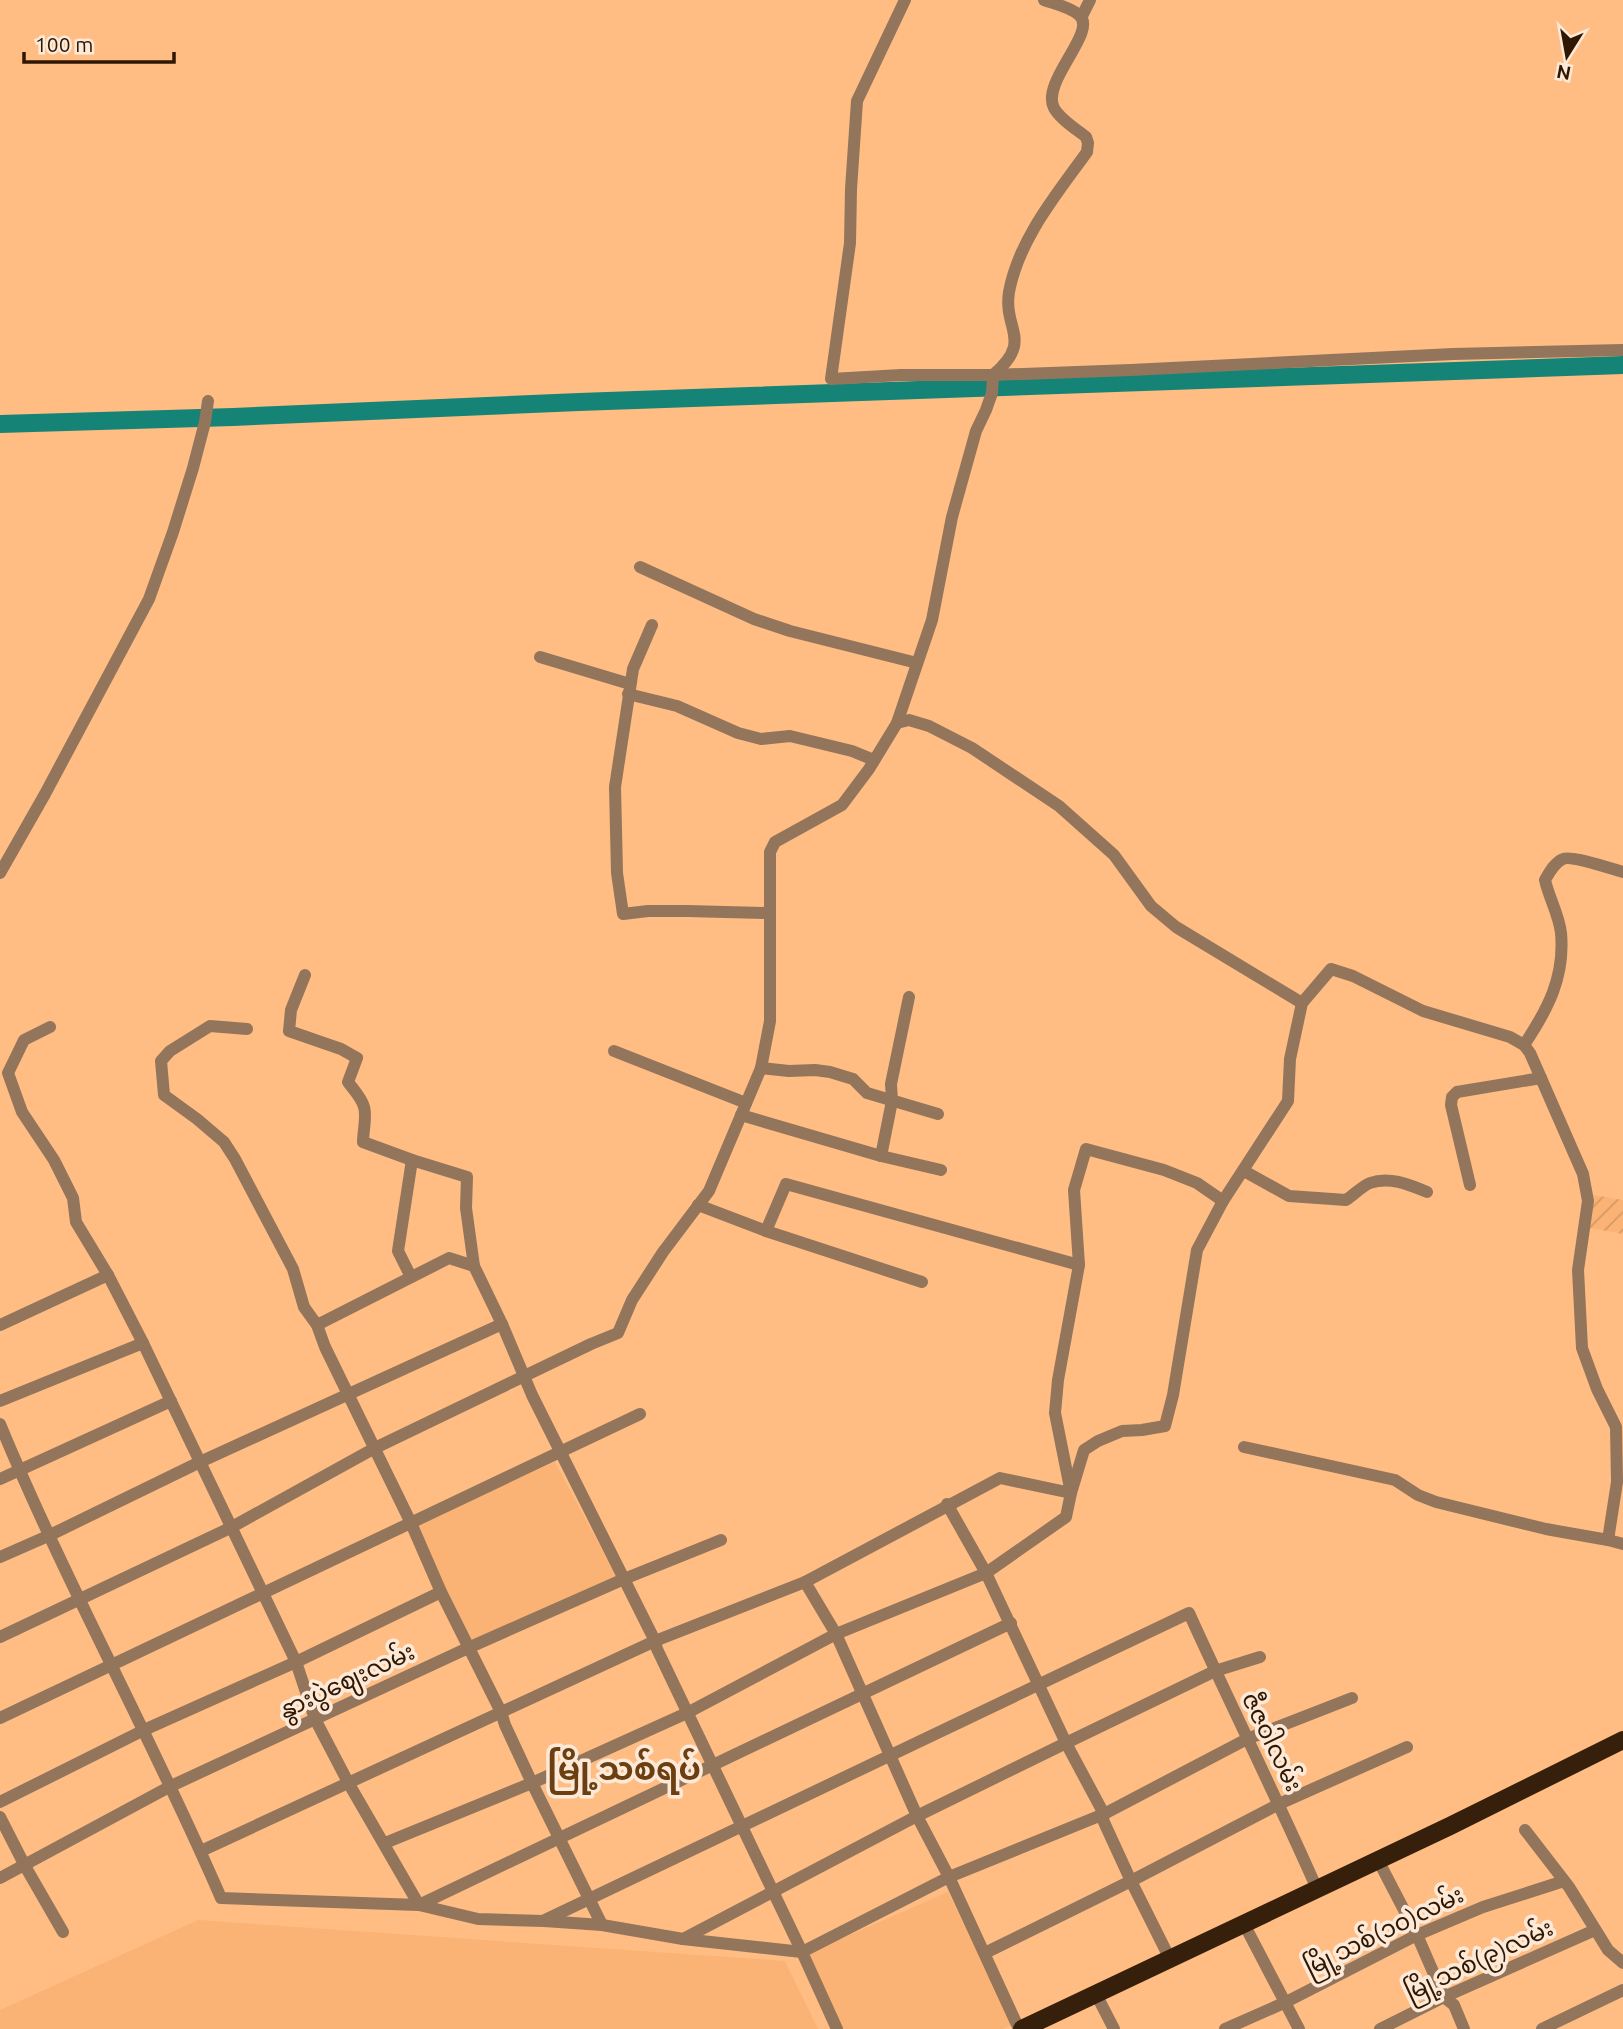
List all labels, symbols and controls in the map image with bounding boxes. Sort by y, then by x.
scale bar [24,21,175,65]
north arrow [1532,21,1602,91]
text: 100 m [35,32,93,56]
text: N [1555,61,1573,85]
street label: နွားပွဲဈေးလမ်း [274,1636,421,1729]
street label: ဇီဇဝါလမ်း [1237,1687,1310,1796]
district label: မြို့သစ်ရပ် [547,1747,701,1795]
street label: မြို့သစ်(၁၀)လမ်း [1299,1879,1470,1986]
street label: မြို့သစ်(၉)လမ်း [1400,1912,1560,2011]

